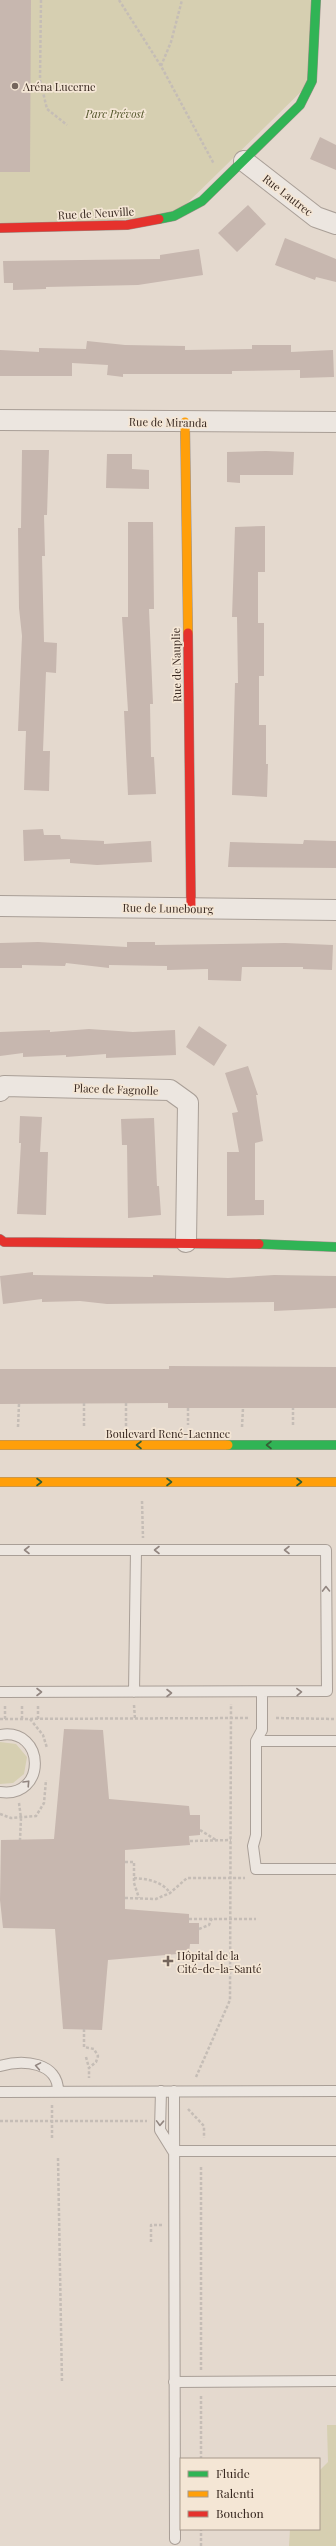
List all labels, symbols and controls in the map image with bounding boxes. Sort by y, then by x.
place label: Aréna Lucerne [22,79,96,94]
marker: Aréna Lucerne [10,81,20,91]
park label: Parc Prévost [85,106,146,121]
street label: Rue Lautrec [260,171,316,219]
street label: Rue de Neuville [57,203,135,222]
street label: Rue de Miranda [129,414,208,430]
street label: Rue de Nauplie [168,627,184,702]
street label: Rue de Lunebourg [122,900,214,916]
street label: Place de Fagnolle [73,1080,159,1098]
street label: Boulevard René-Laennec [106,1426,230,1441]
one-way arrow [136,1441,142,1449]
one-way arrow [266,1441,272,1449]
one-way arrow [36,1478,42,1486]
one-way arrow [166,1478,172,1486]
one-way arrow [296,1478,302,1486]
one-way arrow [24,1546,30,1554]
one-way arrow [154,1546,160,1554]
one-way arrow [284,1546,290,1554]
one-way arrow [322,1586,330,1592]
one-way arrow [36,1688,42,1696]
one-way arrow [296,1688,302,1696]
one-way arrow [166,1689,172,1697]
one-way arrow [22,1780,30,1788]
place label: Hôpital de la Cité-de-la-Santé [177,1948,262,1976]
marker: Hôpital de la Cité-de-la-Santé [162,1955,174,1967]
one-way arrow [34,2062,41,2071]
one-way arrow [156,2120,165,2126]
legend [180,2458,320,2530]
text: Fluide [216,2465,250,2481]
text: Ralenti [216,2485,255,2501]
text: Bouchon [216,2505,264,2521]

